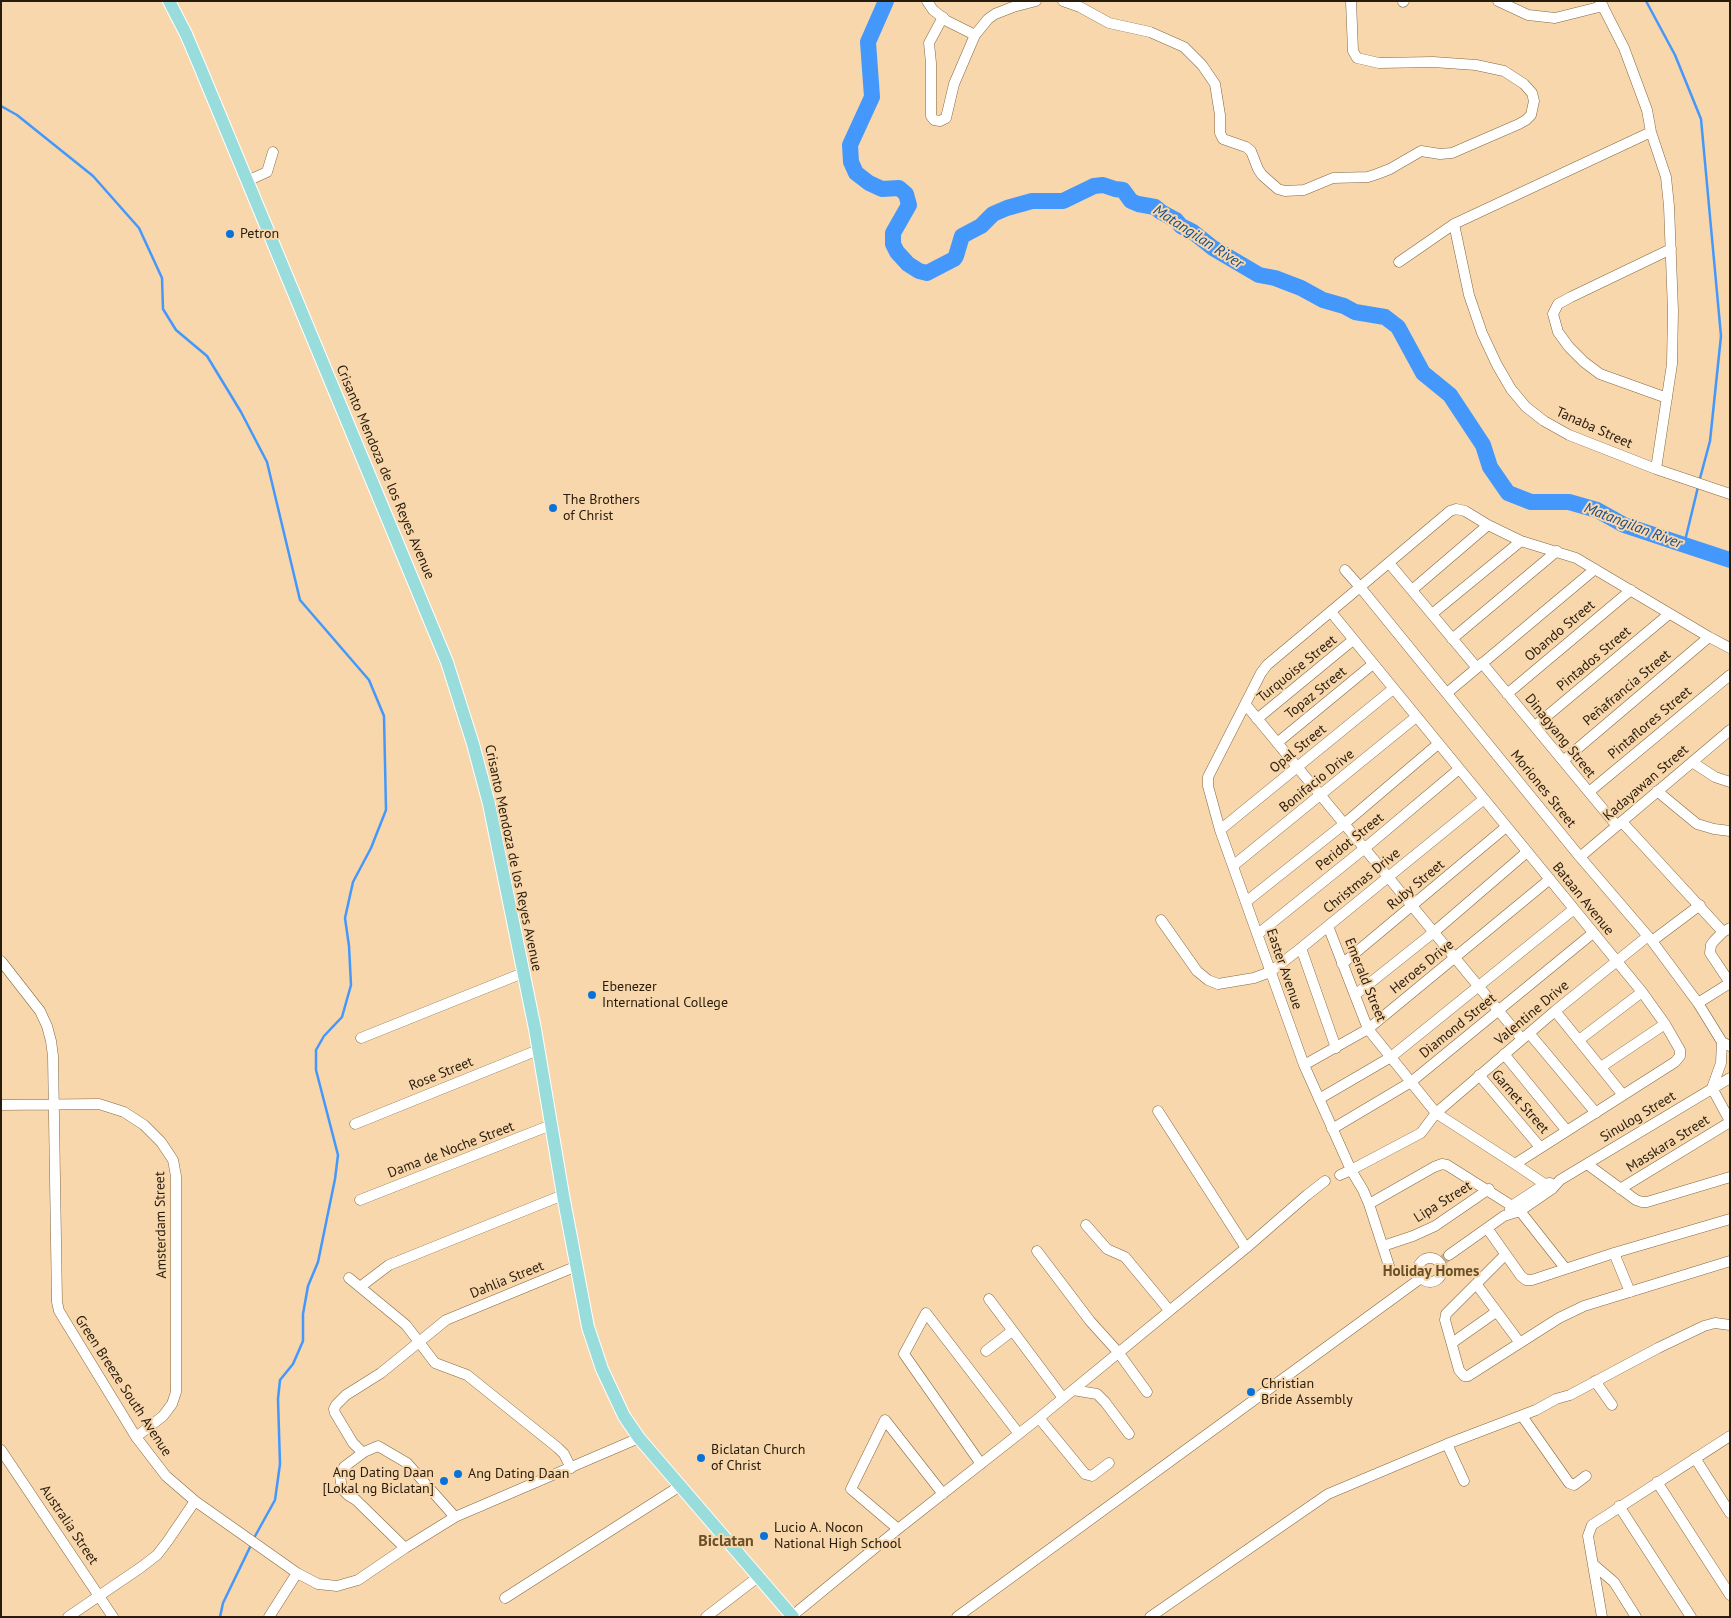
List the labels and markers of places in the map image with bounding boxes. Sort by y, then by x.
place label: Petron [240,226,279,242]
marker: Petron [224,228,236,240]
place label: The Brothers of Christ [563,492,640,524]
marker: The Brothers of Christ [547,502,559,514]
place label: Ebenezer International College [602,979,728,1012]
marker: Ebenezer International College [586,989,598,1001]
place label: Christian Bride Assembly [1261,1376,1353,1408]
marker: Christian Bride Assembly [1245,1386,1257,1398]
place label: Biclatan Church of Christ [711,1442,805,1474]
marker: Biclatan Church of Christ [695,1452,707,1464]
place label: Ang Dating Daan [Lokal ng Biclatan] [323,1465,434,1498]
place label: Ang Dating Daan [468,1466,569,1482]
marker: Ang Dating Daan [452,1468,464,1480]
marker: Ang Dating Daan [Lokal ng Biclatan] [438,1475,450,1487]
place label: Lucio A. Nocon National High School [774,1520,901,1552]
marker: Lucio A. Nocon National High School [758,1530,770,1542]

